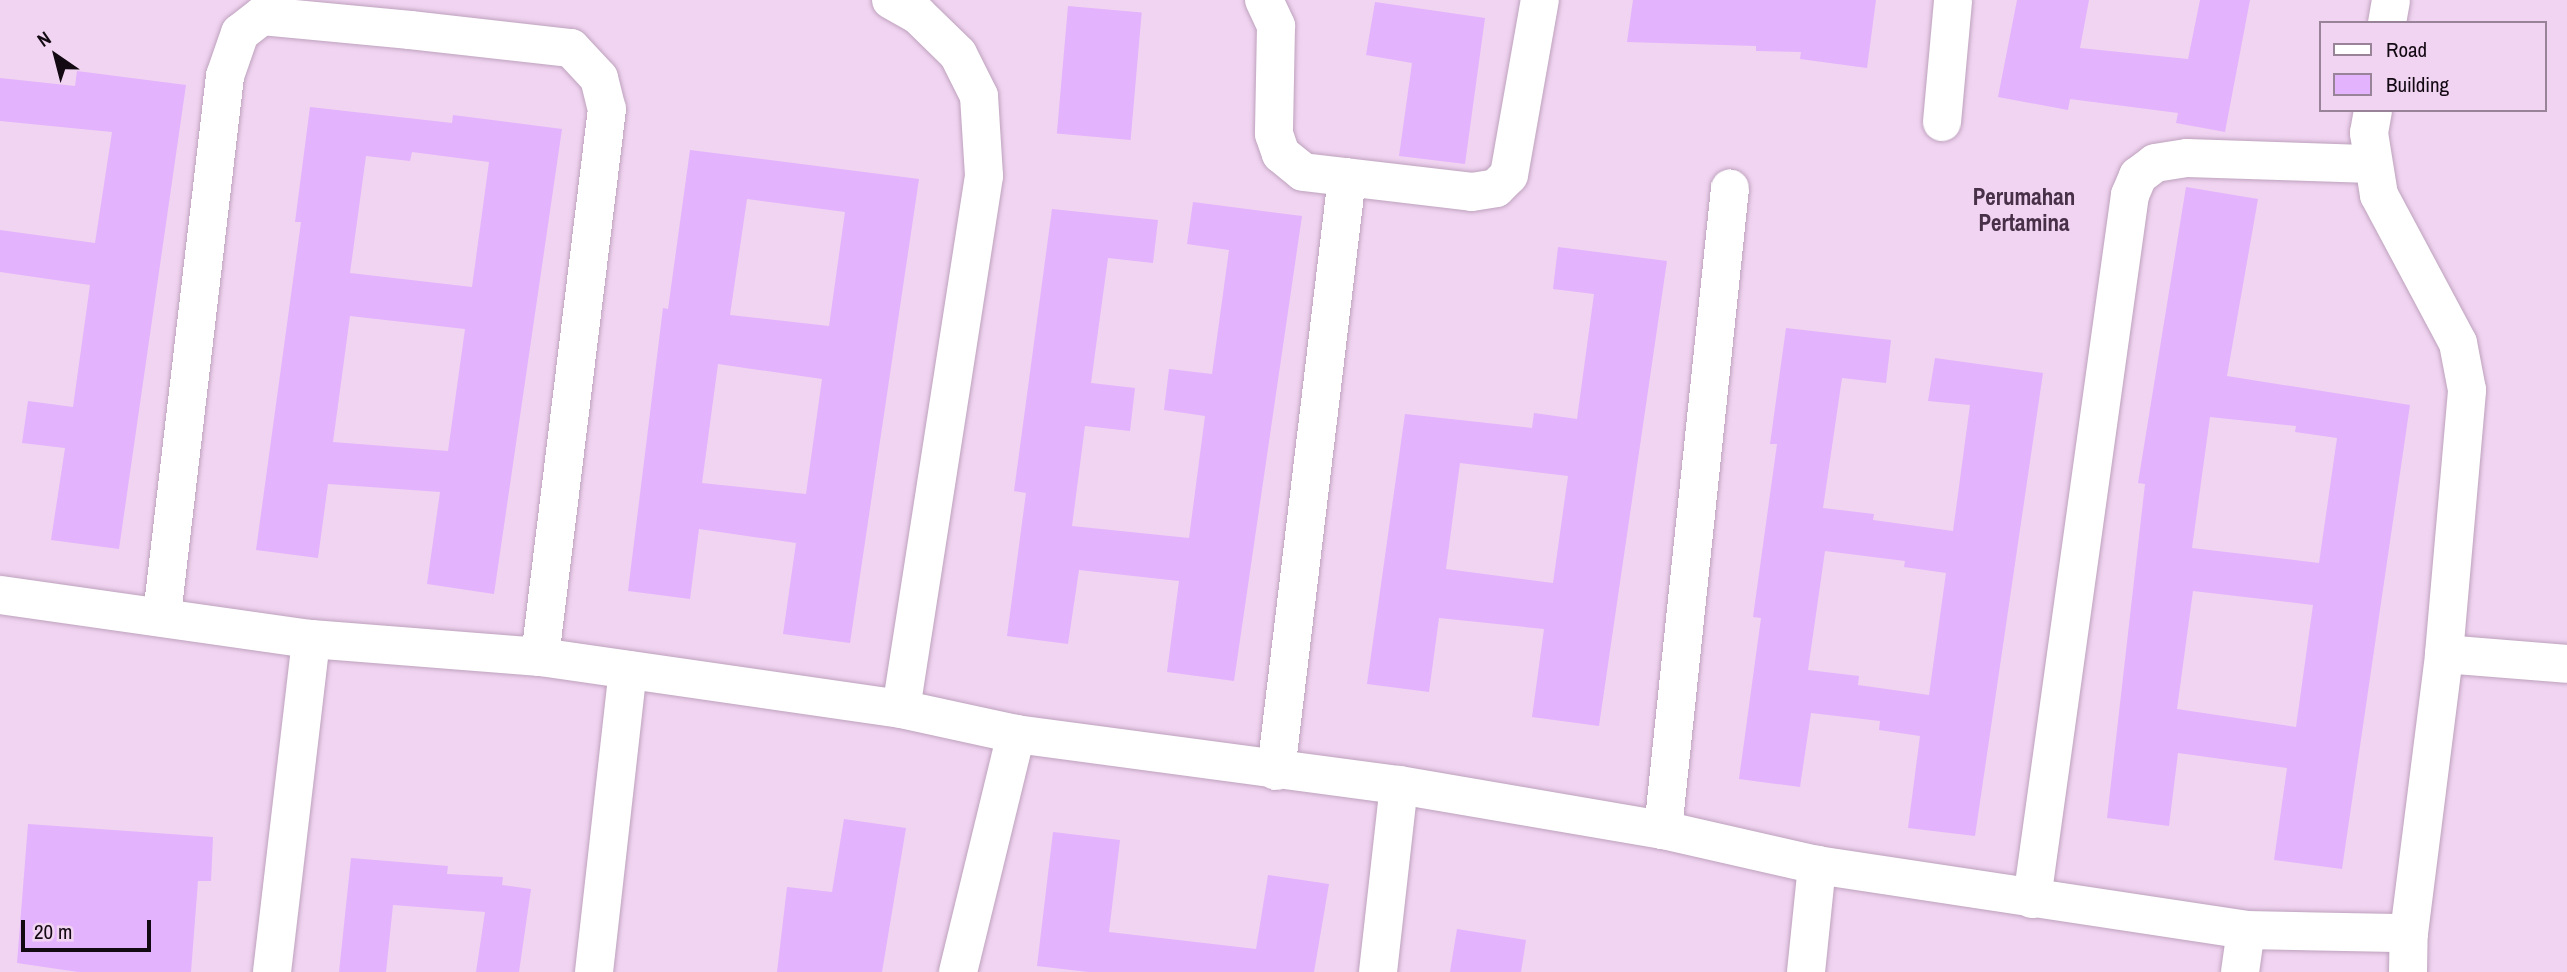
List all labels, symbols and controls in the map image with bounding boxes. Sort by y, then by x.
north arrow [21,21,91,91]
legend [2318,21,2546,112]
text: N [32,25,56,53]
text: Road [2386,35,2427,64]
text: Building [2386,70,2449,99]
district label: Perumahan Pertamina [1973,183,2075,237]
scale bar [24,906,154,950]
text: 20 m [34,917,72,946]

